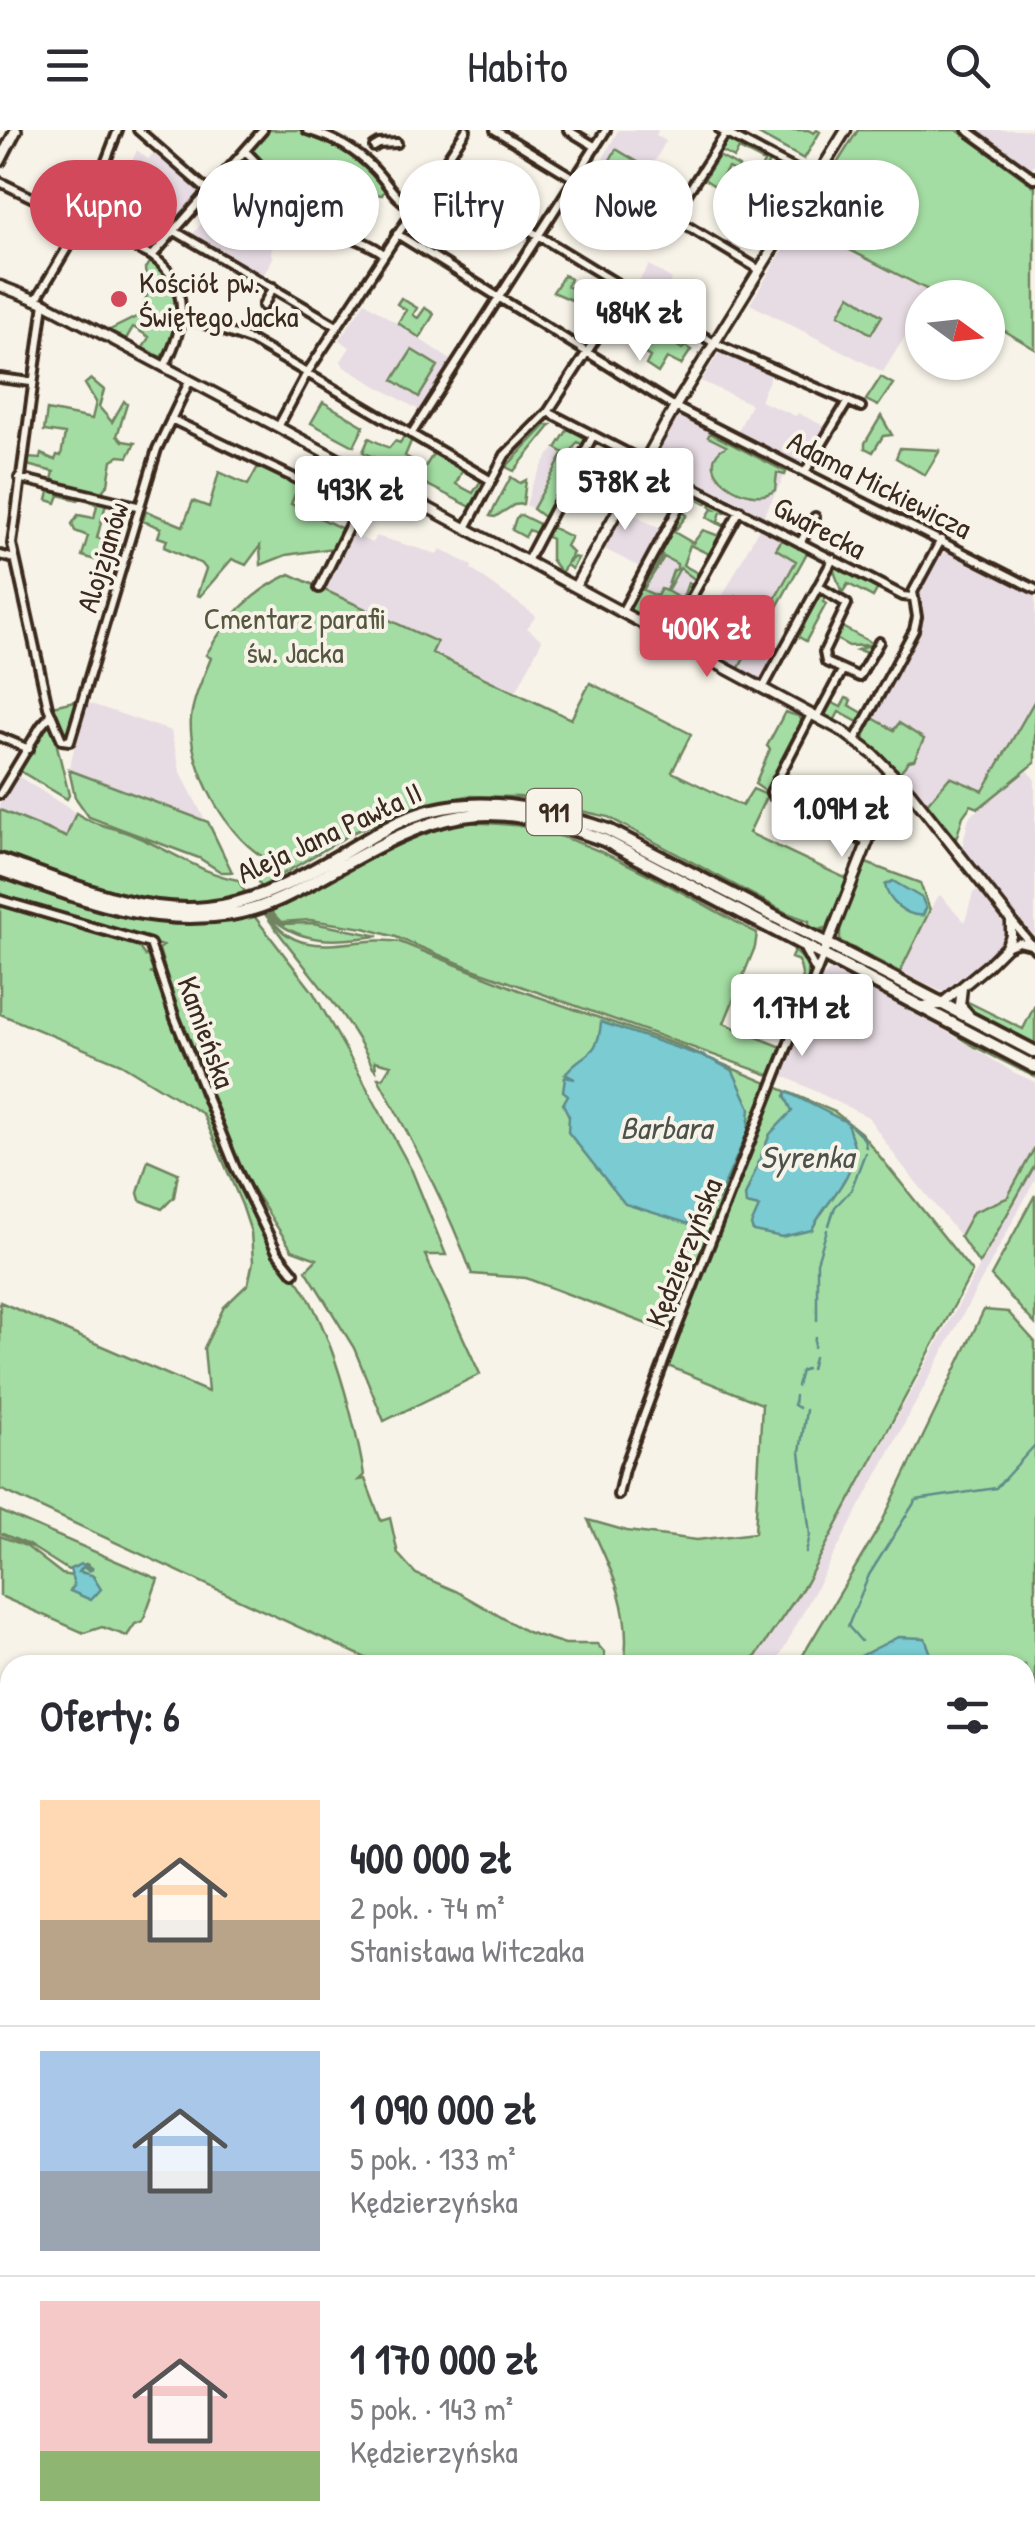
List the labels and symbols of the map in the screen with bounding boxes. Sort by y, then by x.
place label: Kościół pw. Świętego Jacka [139,262,299,336]
pin: 484K zł [548,279,732,364]
north arrow [905,280,1005,380]
marker: Kościół pw. Świętego Jacka [108,288,130,310]
street label: Adama Mickiewicza [781,420,979,548]
pin: 578K zł [533,448,717,533]
pin: 493K zł [269,456,453,541]
street label: Gwarecka [767,486,873,568]
street label: Alojzjanów [66,497,138,617]
pin: 400K zł [615,595,799,680]
park label: Cmentarz parafii św. Jacka [204,598,386,672]
street label: Aleja Jana Pawła II [230,772,428,892]
pin: 1.09M zł [739,775,945,860]
road number: 911 [526,789,582,835]
street label: Kamieńska [168,971,246,1093]
pin: 1.17M zł [699,974,905,1059]
water label: Barbara [620,1106,715,1149]
water label: Syrenka [760,1135,857,1178]
street label: Kędzierzyńska [635,1171,731,1332]

